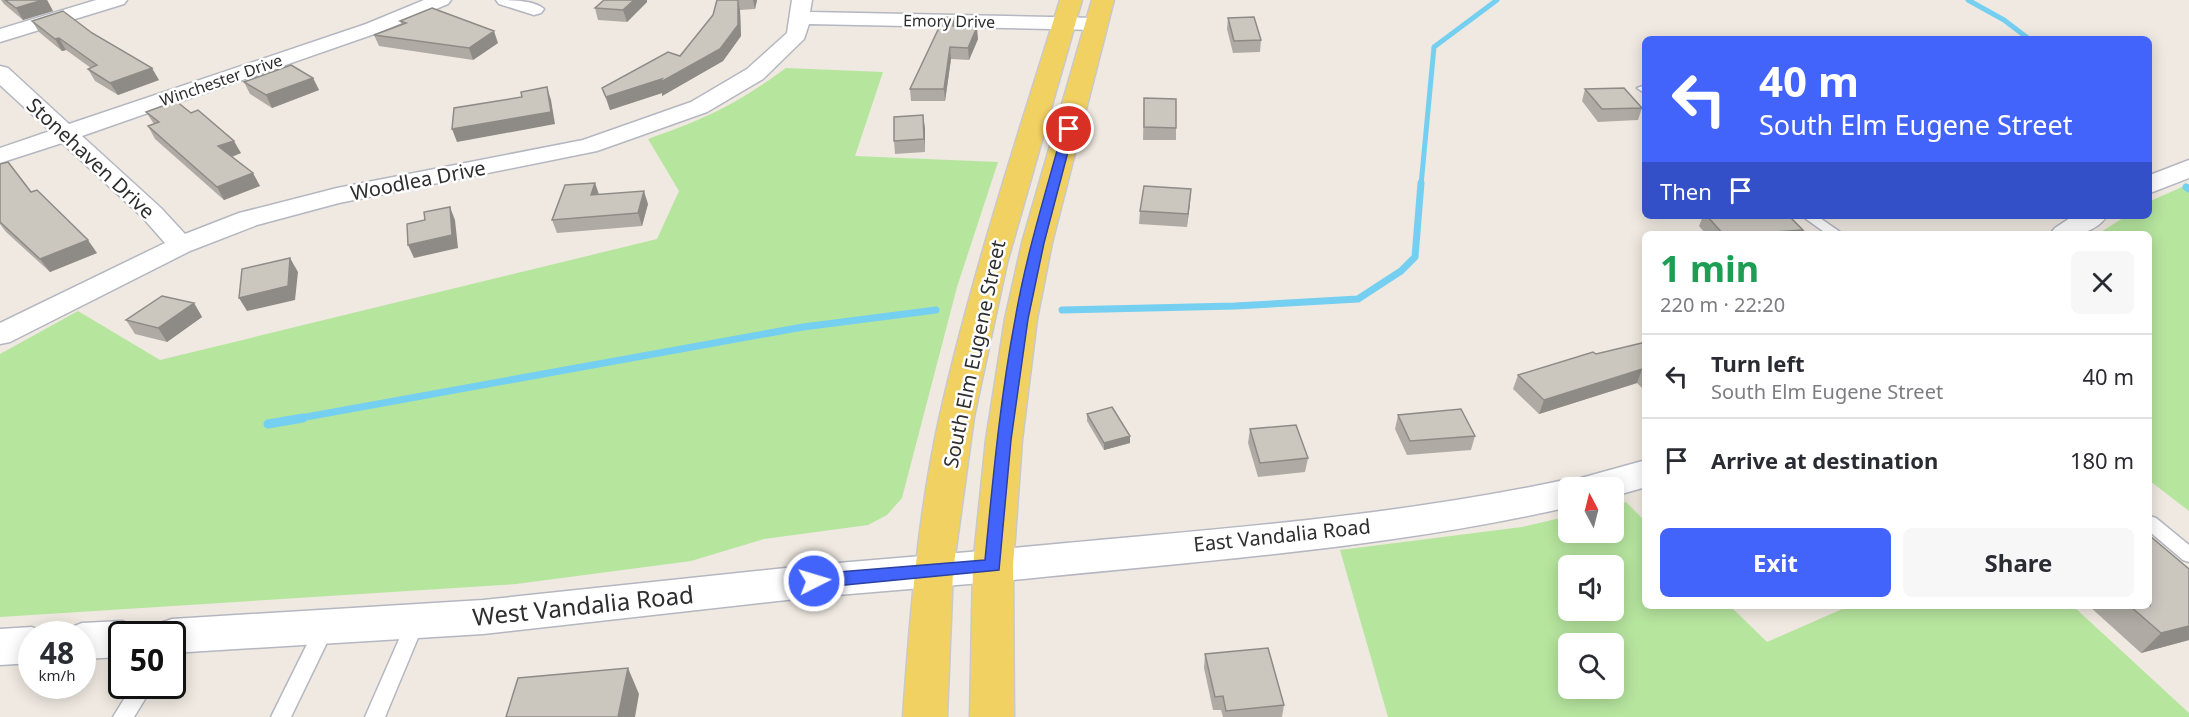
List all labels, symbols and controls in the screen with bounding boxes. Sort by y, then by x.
street label: Emory Drive [903,9,995,33]
street label: Winchester Drive [157,49,285,111]
text: 40 m [1759,52,1859,109]
icon: left [1660,60,1738,138]
street label: Stonehaven Drive [21,92,161,224]
pin [1043,103,1094,154]
text: South Elm Eugene Street [1759,106,2072,143]
icon: arrive [1052,112,1085,145]
street label: Woodlea Drive [348,154,488,206]
icon: arrive [1724,174,1757,207]
text: Then [1660,176,1712,206]
street label: South Elm Eugene Street [937,238,1011,470]
text: 1 min [1660,244,1759,293]
button: close [2071,251,2134,314]
text: 220 m · 22:20 [1660,291,1785,318]
text: Turn left [1711,348,1805,378]
icon: left [1660,360,1693,393]
text: 40 m [2083,361,2134,391]
text: South Elm Eugene Street [1711,378,1943,405]
icon: arrive [1660,444,1693,477]
text: Arrive at destination [1711,445,1938,475]
text: 180 m [2070,445,2134,475]
north arrow [1558,477,1624,543]
map controls [1558,477,1624,699]
street label: East Vandalia Road [1192,512,1372,558]
button: Exit [1660,528,1891,597]
button: Share [1903,528,2134,597]
position arrow [782,549,846,613]
button: sound [1558,555,1624,621]
street label: West Vandalia Road [471,577,695,633]
speed limit sign: 50 [108,621,186,699]
text: 48 [40,632,74,673]
button: search [1558,633,1624,699]
text: km/h [39,665,75,685]

